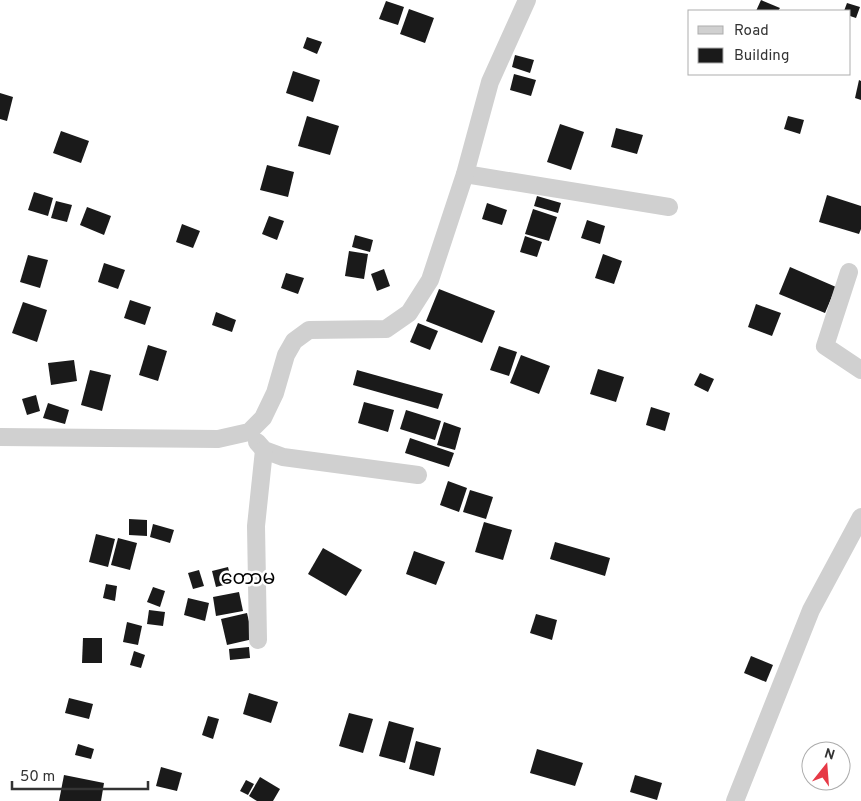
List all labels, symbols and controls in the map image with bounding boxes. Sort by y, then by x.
legend [688,10,851,75]
text: Road [734,22,769,41]
text: Building [734,47,789,66]
district label: တောမ [221,567,275,591]
north arrow [801,741,851,791]
text: N [822,745,837,765]
scale bar [12,758,149,790]
text: 50 m [20,768,55,787]

